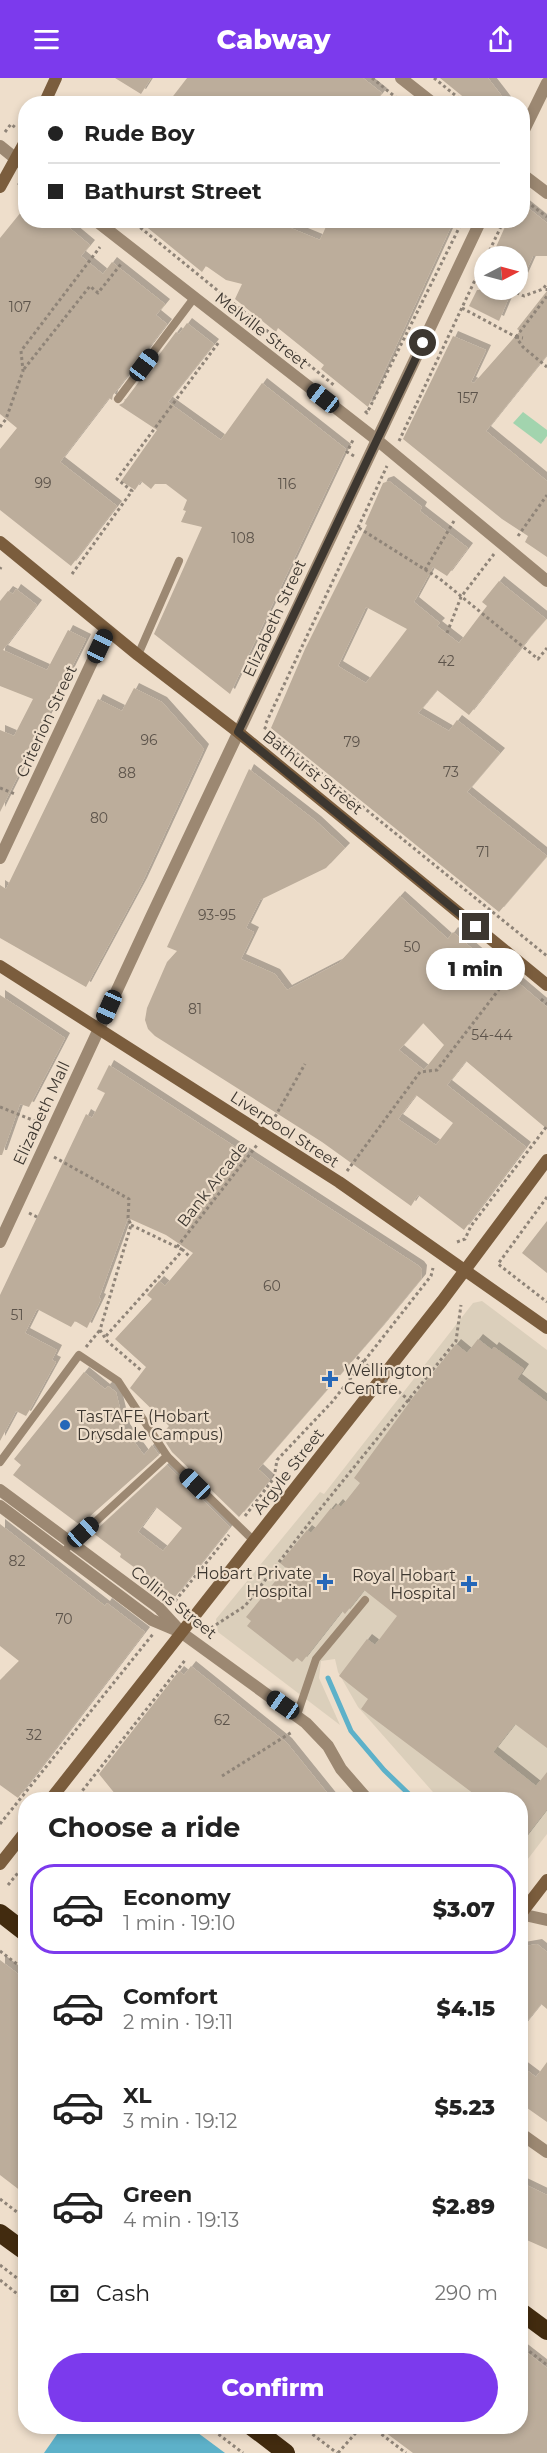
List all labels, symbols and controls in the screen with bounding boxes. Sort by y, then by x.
icon: menu [30,23,63,56]
text: Cabway [217,23,330,56]
icon: share [484,23,517,56]
text: Rude Boy [84,120,195,147]
text: Bathurst Street [84,178,261,205]
north arrow [474,246,528,300]
map controls [474,246,528,300]
street label: Melville Street [211,288,312,373]
house number: 107 [9,298,31,316]
route start [409,329,436,356]
car [126,345,162,385]
car [303,380,343,416]
house number: 157 [457,389,479,407]
house number: 99 [34,474,52,492]
house number: 116 [278,475,297,493]
house number: 108 [231,529,255,547]
street label: Elizabeth Street [239,556,310,680]
car [84,626,116,666]
house number: 42 [437,652,455,670]
street label: Criterion Street [12,662,81,780]
street label: Bathurst Street [259,726,367,819]
house number: 96 [140,731,158,749]
house number: 79 [344,733,360,751]
house number: 73 [443,763,459,781]
house number: 88 [118,764,136,782]
house number: 80 [90,809,108,827]
house number: 71 [476,843,490,861]
house number: 93-95 [198,906,236,924]
route end [462,913,489,940]
house number: 50 [403,938,421,956]
callout: 1 min [426,948,526,990]
text: 1 min [448,957,503,981]
car [93,987,125,1027]
house number: 81 [188,1000,202,1018]
house number: 54-44 [471,1026,513,1044]
street label: Elizabeth Mall [9,1058,74,1168]
street label: Liverpool Street [227,1087,343,1172]
street label: Bank Arcade [173,1138,252,1231]
house number: 60 [263,1277,281,1295]
house number: 51 [11,1306,23,1324]
place label: Wellington Centre [344,1361,432,1398]
marker: Wellington Centre [321,1370,339,1388]
place label: TasTAFE (Hobart Drysdale Campus) [77,1407,224,1444]
marker: TasTAFE (Hobart Drysdale Campus) [58,1418,72,1432]
street label: Argyle Street [249,1424,328,1518]
car [176,1465,214,1503]
car [64,1513,102,1551]
house number: 82 [9,1552,25,1570]
street label: Collins Street [127,1562,221,1643]
place label: Hobart Private Hospital [196,1564,312,1601]
place label: Royal Hobart Hospital [352,1566,456,1603]
marker: Hobart Private Hospital [316,1573,334,1591]
marker: Royal Hobart Hospital [460,1575,478,1593]
house number: 70 [55,1610,73,1628]
car [263,1687,303,1723]
house number: 62 [214,1711,230,1729]
house number: 32 [26,1726,42,1744]
text: Choose a ride [48,1811,240,1844]
icon: car [51,1882,105,1936]
text: Economy [123,1884,231,1911]
text: $3.07 [433,1896,495,1923]
text: 1 min · 19:10 [123,1911,235,1935]
icon: car [51,1981,105,2035]
text: Comfort [123,1983,218,2010]
text: $4.15 [437,1995,495,2022]
text: 2 min · 19:11 [123,2010,233,2034]
icon: car [51,2080,105,2134]
text: XL [123,2082,152,2109]
text: $5.23 [435,2094,495,2121]
text: 3 min · 19:12 [123,2109,237,2133]
icon: car [51,2179,105,2233]
text: Green [123,2181,192,2208]
text: $2.89 [432,2193,495,2220]
text: 4 min · 19:13 [123,2208,239,2232]
icon: cash [48,2277,81,2310]
text: Cash [96,2280,150,2307]
text: 290 m [435,2281,498,2305]
button: Confirm [48,2353,498,2422]

